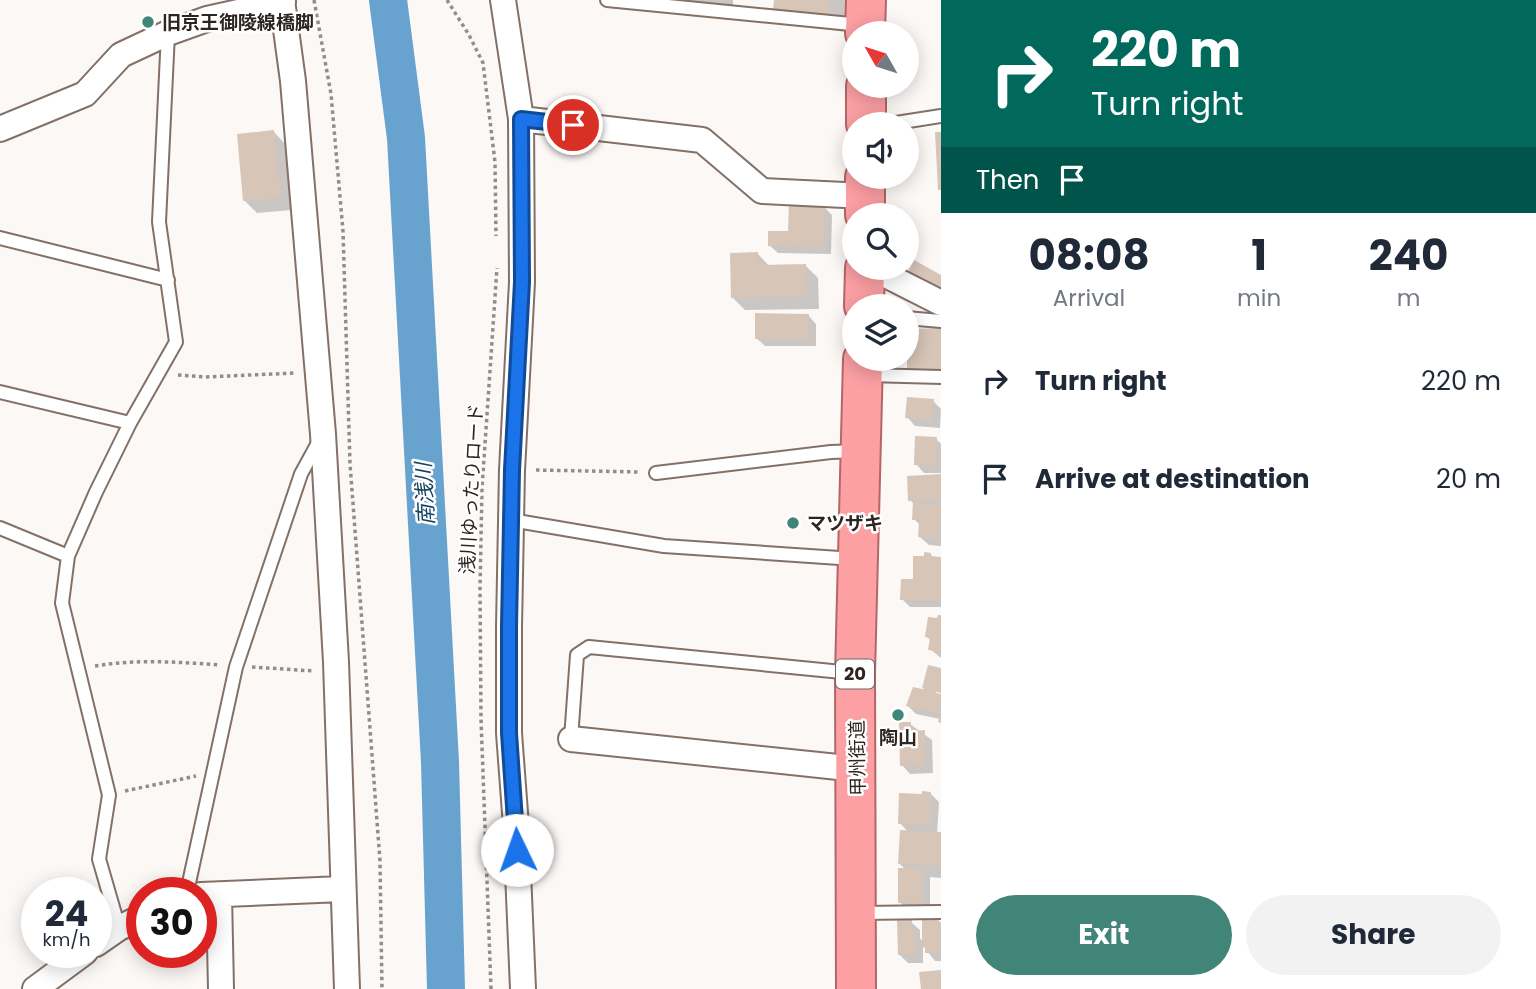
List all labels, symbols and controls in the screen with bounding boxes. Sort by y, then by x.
place label: 旧京王御陵線橋脚 [162,9,314,36]
marker: 旧京王御陵線橋脚 [140,14,156,30]
text: 220 m [1091,16,1241,84]
north arrow [842,21,919,98]
map controls [842,21,919,371]
icon: right [976,28,1067,119]
text: Turn right [1091,81,1243,126]
pin [543,95,603,155]
icon: arrive [554,106,592,144]
button: sound [842,112,919,189]
icon: arrive [1053,161,1091,199]
text: Then [976,162,1039,198]
button: search [842,203,919,280]
text: 08:08 [1028,226,1150,285]
text: 1 [1251,226,1267,285]
text: 240 [1369,226,1448,285]
text: Arrival [1053,282,1125,314]
text: min [1237,282,1281,314]
text: m [1397,282,1420,314]
button: layers [842,294,919,371]
icon: right [976,362,1014,400]
text: Turn right [1035,363,1167,399]
text: 220 m [1421,363,1501,399]
street label: 浅川ゆったりロード [454,403,489,575]
water label: 南浅川 [408,460,441,526]
icon: arrive [976,460,1014,498]
text: Arrive at destination [1035,461,1310,497]
text: 20 m [1436,461,1501,497]
place label: マツザキ [807,510,883,537]
marker: マツザキ [785,515,801,531]
road number: 20 [836,660,874,688]
marker: 陶山 [890,707,906,723]
street label: 甲州街道 [843,720,872,796]
place label: 陶山 [879,724,917,751]
position arrow [480,813,554,887]
speed limit sign: 30 [126,877,217,968]
text: 24 [45,889,88,938]
button: Exit [976,895,1232,975]
button: Share [1246,895,1501,975]
text: km/h [43,927,90,952]

